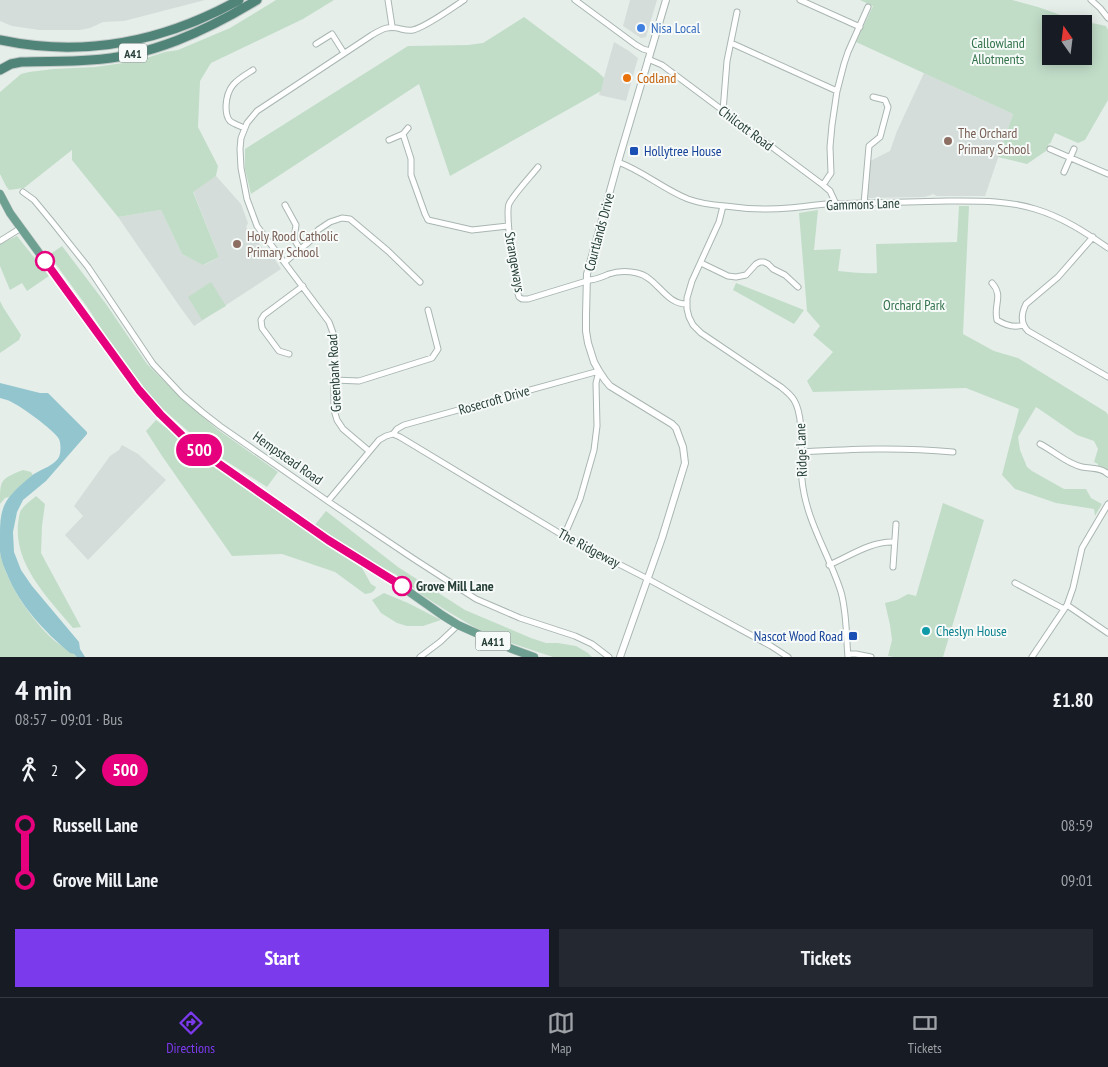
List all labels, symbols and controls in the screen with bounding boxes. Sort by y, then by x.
north arrow [1042,15,1092,65]
map controls [1042,15,1092,65]
place label: Nisa Local [651,19,701,37]
marker: Nisa Local [635,22,647,34]
park label: Callowland Allotments [971,34,1025,68]
road number: A41 [119,44,147,62]
place label: Codland [637,69,676,87]
marker: Codland [621,72,633,84]
street label: Chilcott Road [715,101,777,155]
place label: The Orchard Primary School [958,124,1030,158]
marker: The Orchard Primary School [942,135,954,147]
place label: Hollytree House [644,142,722,160]
marker: Hollytree House [628,145,640,157]
street label: Courtlands Drive [580,191,618,273]
street label: Gammons Lane [826,194,900,214]
place label: Holy Rood Catholic Primary School [247,227,338,261]
street label: Strangeways [501,230,529,294]
marker: Holy Rood Catholic Primary School [231,238,243,250]
unlabelled marker [35,251,55,271]
park label: Orchard Park [883,296,946,314]
street label: Greenbank Road [323,334,345,412]
street label: Rosecroft Drive [456,381,532,419]
street label: Ridge Lane [791,423,811,477]
street label: Hempstead Road [250,427,326,489]
line badge: 500 [170,434,228,466]
text: 500 [186,438,212,461]
street label: The Ridgeway [555,524,624,572]
marker: Grove Mill Lane [392,576,412,596]
place label: Grove Mill Lane [416,577,494,595]
place label: Cheslyn House [936,622,1007,640]
marker: Cheslyn House [920,625,932,637]
place label: Nascot Wood Road [754,627,843,645]
marker: Nascot Wood Road [847,630,859,642]
road number: A411 [476,631,510,650]
text: 4 min [15,671,72,708]
text: £1.80 [1053,688,1093,712]
text: 08:57 – 09:01 · Bus [15,709,123,729]
icon: walk [15,756,43,784]
icon: forward [66,756,94,784]
text: 500 [112,758,138,781]
text: 2 [51,760,58,780]
text: Russell Lane [53,813,138,837]
text: 08:59 [1061,815,1093,835]
text: Grove Mill Lane [53,868,158,892]
text: 09:01 [1061,870,1093,890]
button: Start [15,929,549,987]
button: Tickets [559,929,1093,987]
tab: Directions [166,1009,215,1057]
tab: Map [547,1009,575,1057]
tab: Tickets [908,1009,942,1057]

